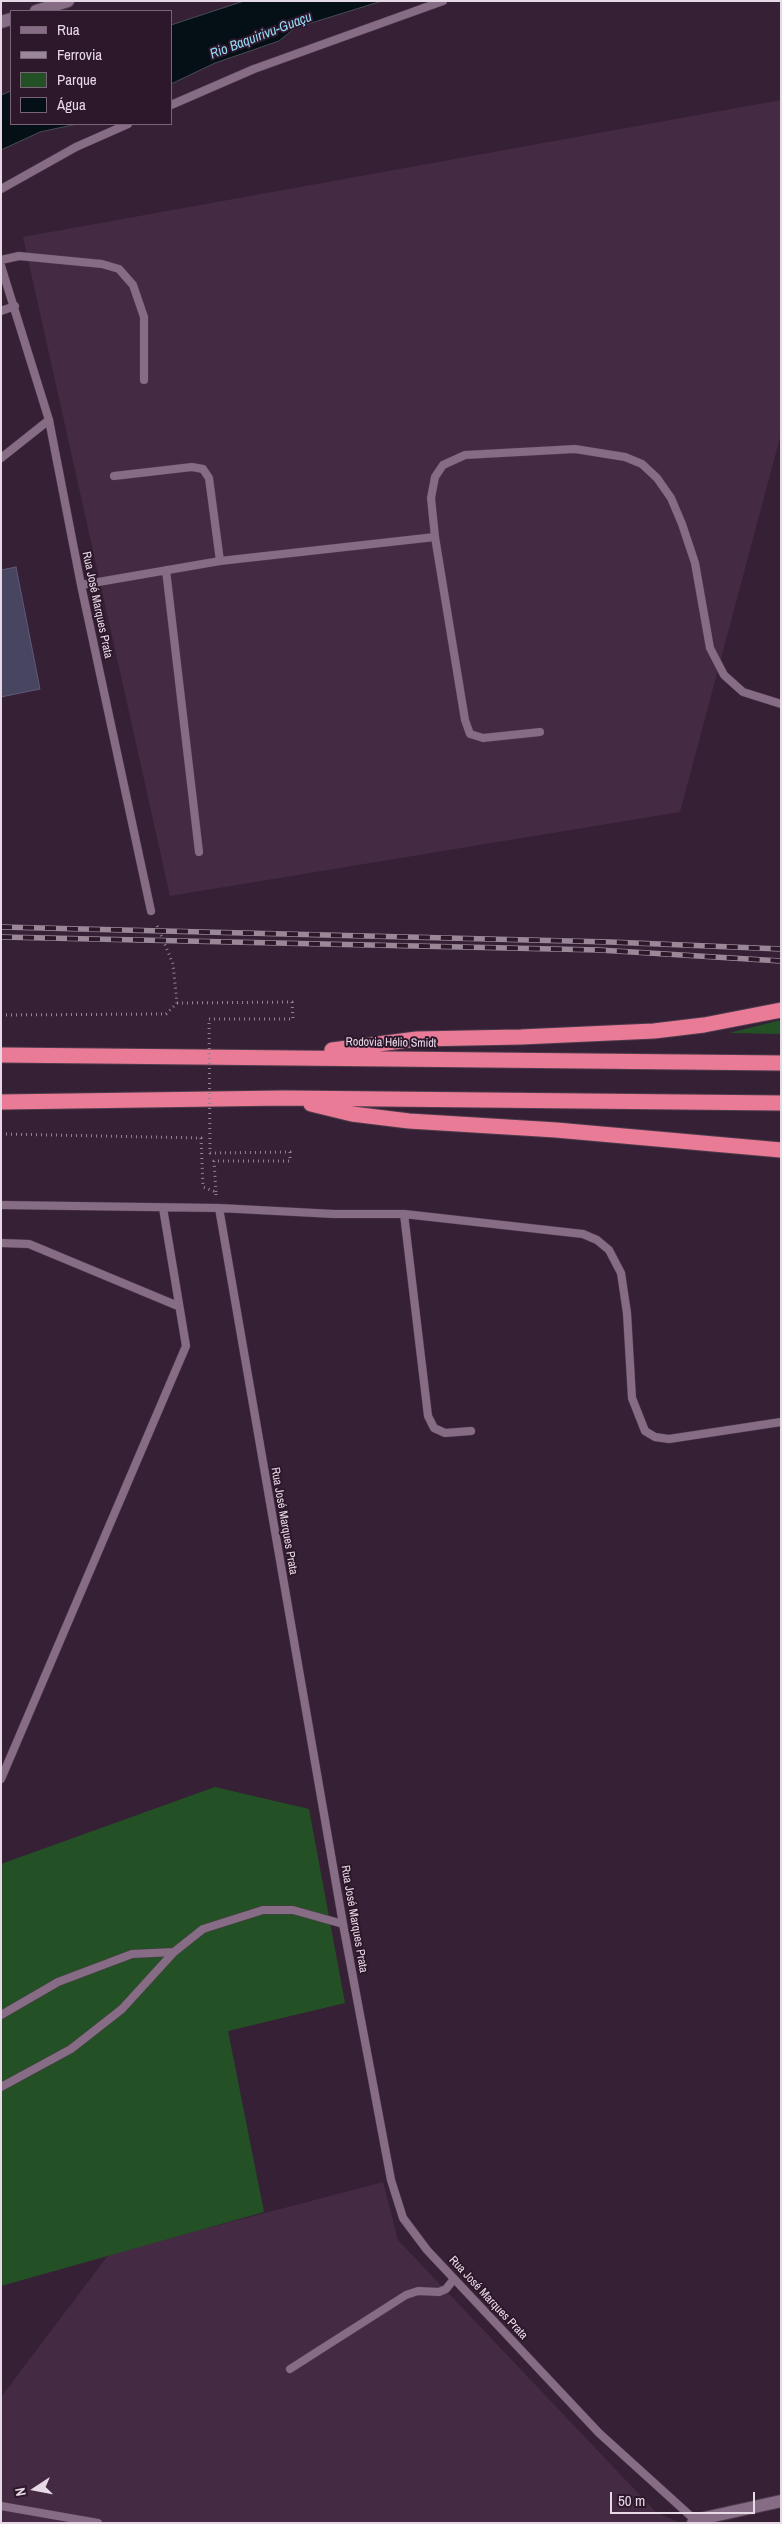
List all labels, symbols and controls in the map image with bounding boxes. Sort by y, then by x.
water label: Rio Baquirivu-Guaçu [208,9,314,63]
legend [10,10,172,125]
text: Rua [57,19,80,40]
text: Ferrovia [57,44,102,65]
text: Parque [57,69,97,90]
text: Água [57,94,86,115]
street label: Rua José Marques Prata [79,550,115,660]
street label: Rodovia Hélio Smidt [345,1035,437,1051]
street label: Rua José Marques Prata [267,1466,301,1576]
street label: Rua José Marques Prata [337,1864,371,1974]
street label: Rua José Marques Prata [446,2253,530,2343]
north arrow [10,2464,60,2514]
scale bar [612,2482,757,2514]
text: N [11,2486,30,2498]
text: 50 m [618,2490,645,2511]

